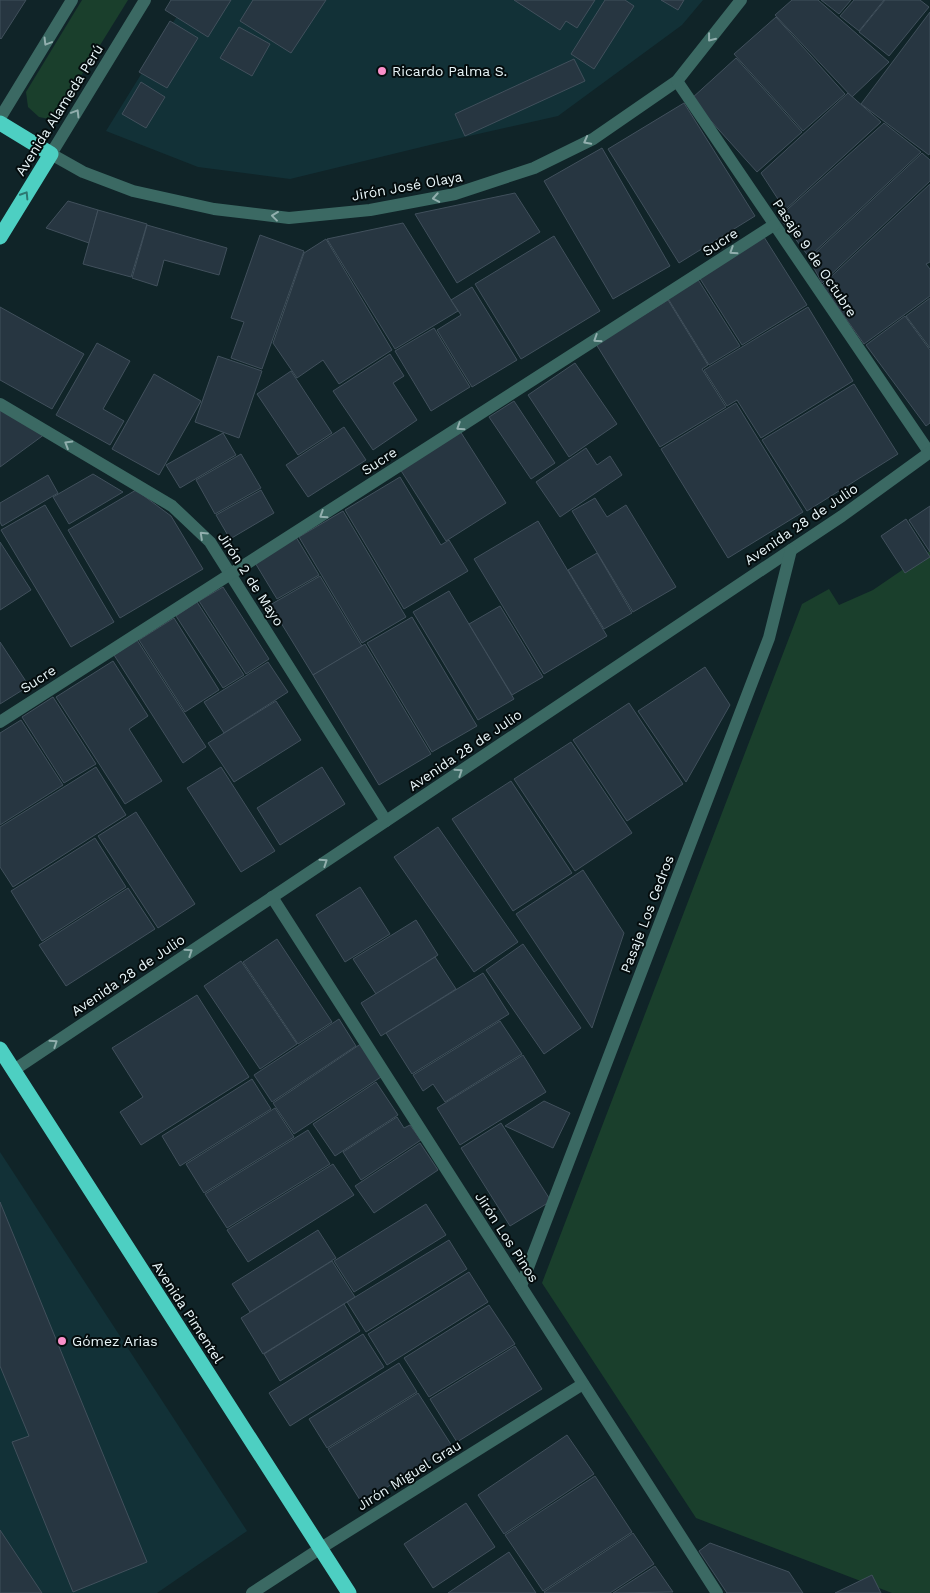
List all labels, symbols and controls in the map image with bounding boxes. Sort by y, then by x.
one-way arrow [708,32,717,42]
one-way arrow [43,36,53,45]
street label: Avenida Alameda Perú [12,41,106,179]
place label: Ricardo Palma S. [392,63,507,79]
marker: Ricardo Palma S. [376,65,388,77]
one-way arrow [70,109,80,118]
one-way arrow [584,135,593,145]
street label: Jirón José Olaya [350,168,464,204]
one-way arrow [19,192,29,201]
one-way arrow [432,192,440,202]
street label: Pasaje 9 de Octubre [770,196,860,320]
one-way arrow [271,211,279,222]
street label: Sucre [699,225,741,259]
one-way arrow [730,245,739,254]
one-way arrow [593,333,602,342]
one-way arrow [456,421,466,430]
one-way arrow [65,441,74,451]
street label: Sucre [358,444,400,478]
street label: Avenida 28 de Julio [741,480,861,568]
one-way arrow [320,508,329,518]
street label: Jirón 2 de Mayo [215,529,287,629]
one-way arrow [199,532,208,541]
street label: Sucre [17,662,59,696]
street label: Avenida 28 de Julio [405,706,525,794]
one-way arrow [454,769,463,778]
street label: Pasaje Los Cedros [617,853,677,975]
one-way arrow [318,859,328,868]
street label: Avenida 28 de Julio [68,931,188,1019]
one-way arrow [183,949,193,958]
one-way arrow [48,1040,58,1049]
street label: Jirón Los Pinos [472,1189,542,1285]
street label: Avenida Pimentel [149,1258,227,1367]
place label: Gómez Arias [72,1333,158,1349]
marker: Gómez Arias [56,1335,68,1347]
street label: Jirón Miguel Grau [354,1437,464,1513]

